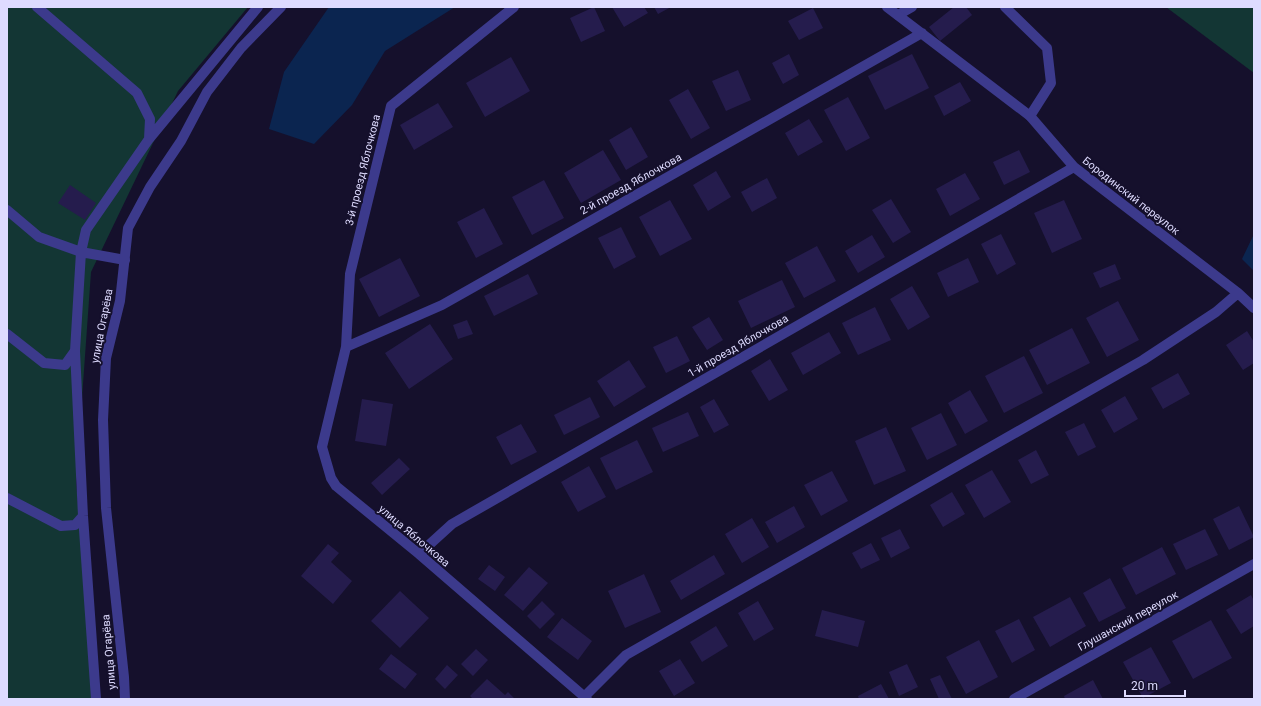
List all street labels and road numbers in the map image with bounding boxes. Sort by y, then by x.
street label: 3-й проезд Яблочкова [343,113,383,227]
street label: 2-й проезд Яблочкова [578,151,684,217]
street label: Бородинский переулок [1080,154,1182,238]
street label: улица Огарёва [88,288,116,364]
street label: 1-й проезд Яблочкова [685,312,791,380]
street label: улица Яблочкова [376,502,452,570]
street label: Глушанский переулок [1076,588,1180,654]
street label: улица Огарёва [99,614,119,690]

